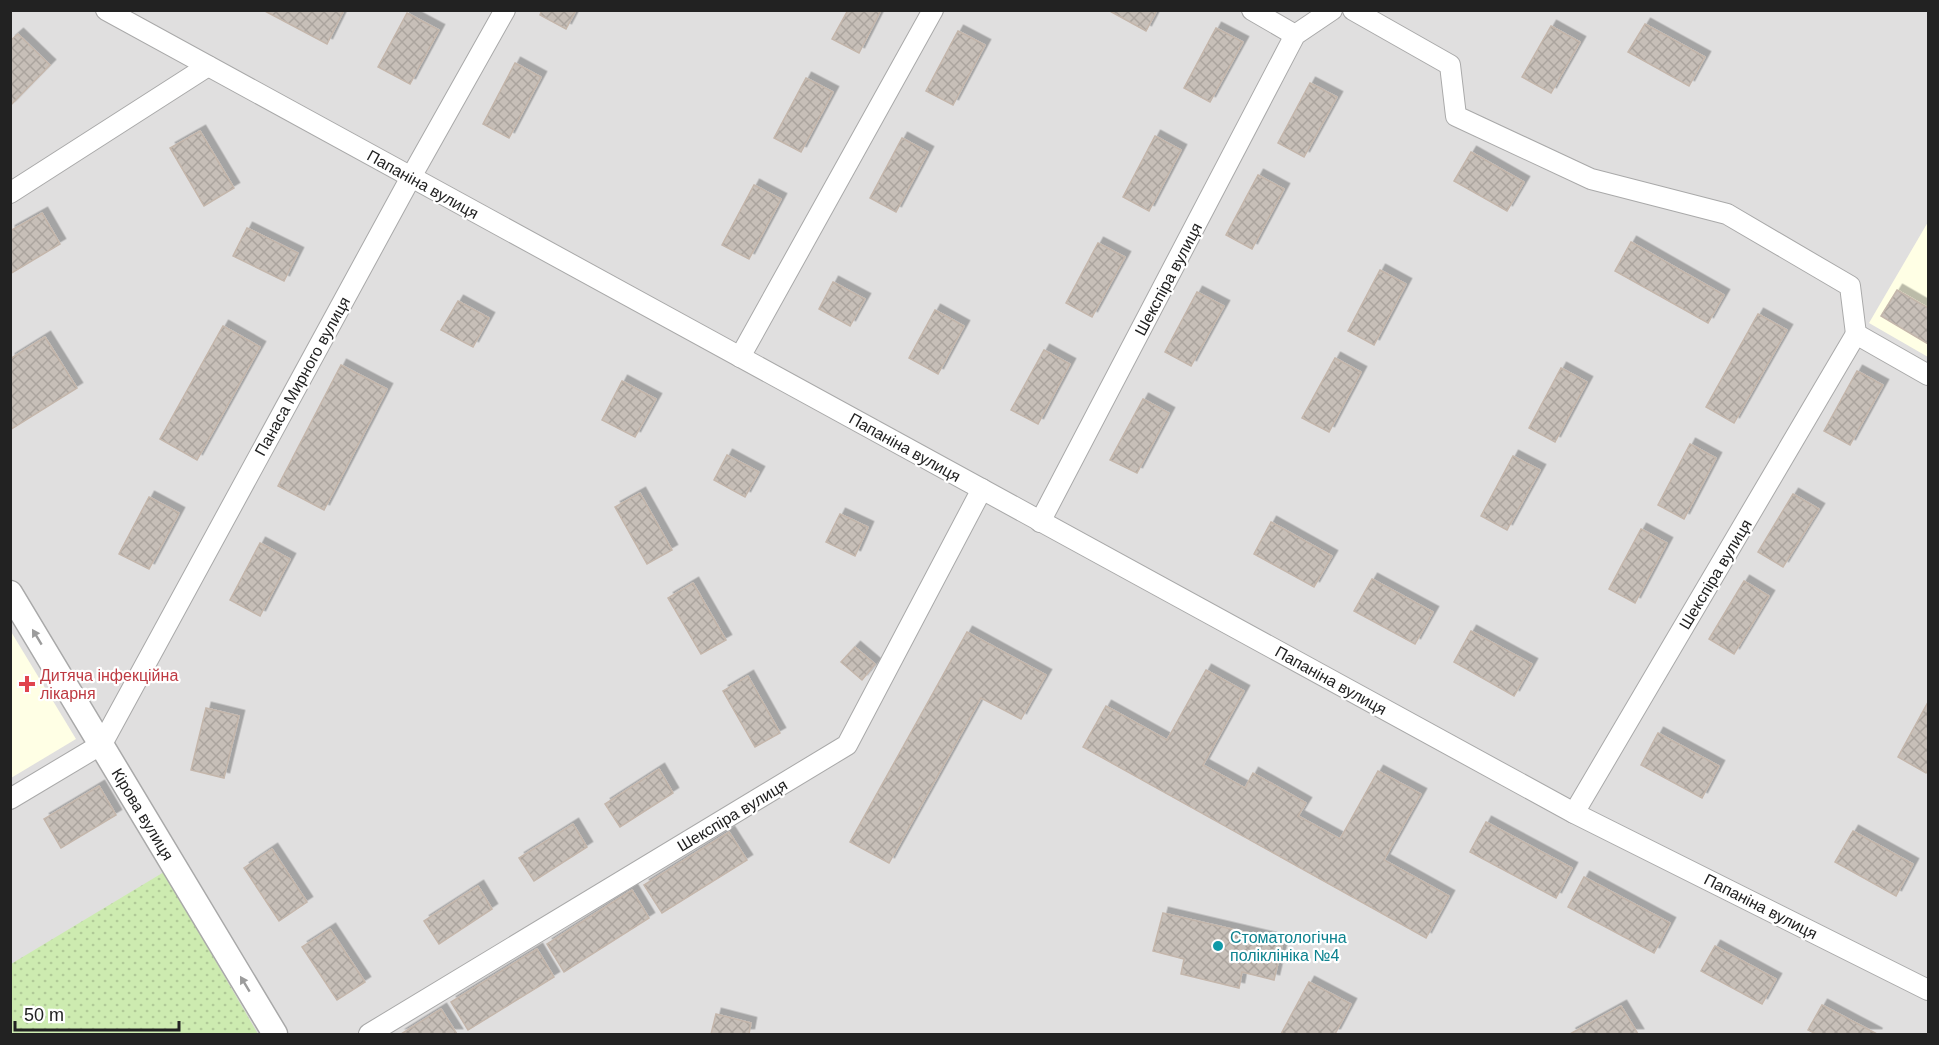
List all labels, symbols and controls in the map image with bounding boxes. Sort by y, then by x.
street label: Папаніна вулиця [364,147,481,222]
street label: Шекспіра вулиця [1132,220,1205,338]
street label: Панаса Мирного вулиця [252,294,353,459]
street label: Папаніна вулиця [846,410,963,485]
street label: Шекспіра вулиця [1676,516,1755,632]
one-way arrow [31,629,42,645]
street label: Папаніна вулиця [1272,643,1389,718]
place label: Дитяча інфекційна лікарня [40,667,178,702]
marker: Дитяча інфекційна лікарня [18,675,36,693]
street label: Кірова вулиця [108,765,177,863]
street label: Шекспіра вулиця [674,776,790,855]
street label: Папаніна вулиця [1701,871,1820,942]
place label: Стоматологічна поліклініка №4 [1230,929,1347,964]
marker: Стоматологічна поліклініка №4 [1211,939,1225,953]
one-way arrow [240,976,251,992]
scale bar [15,994,178,1032]
text: 50 m [24,1005,64,1025]

